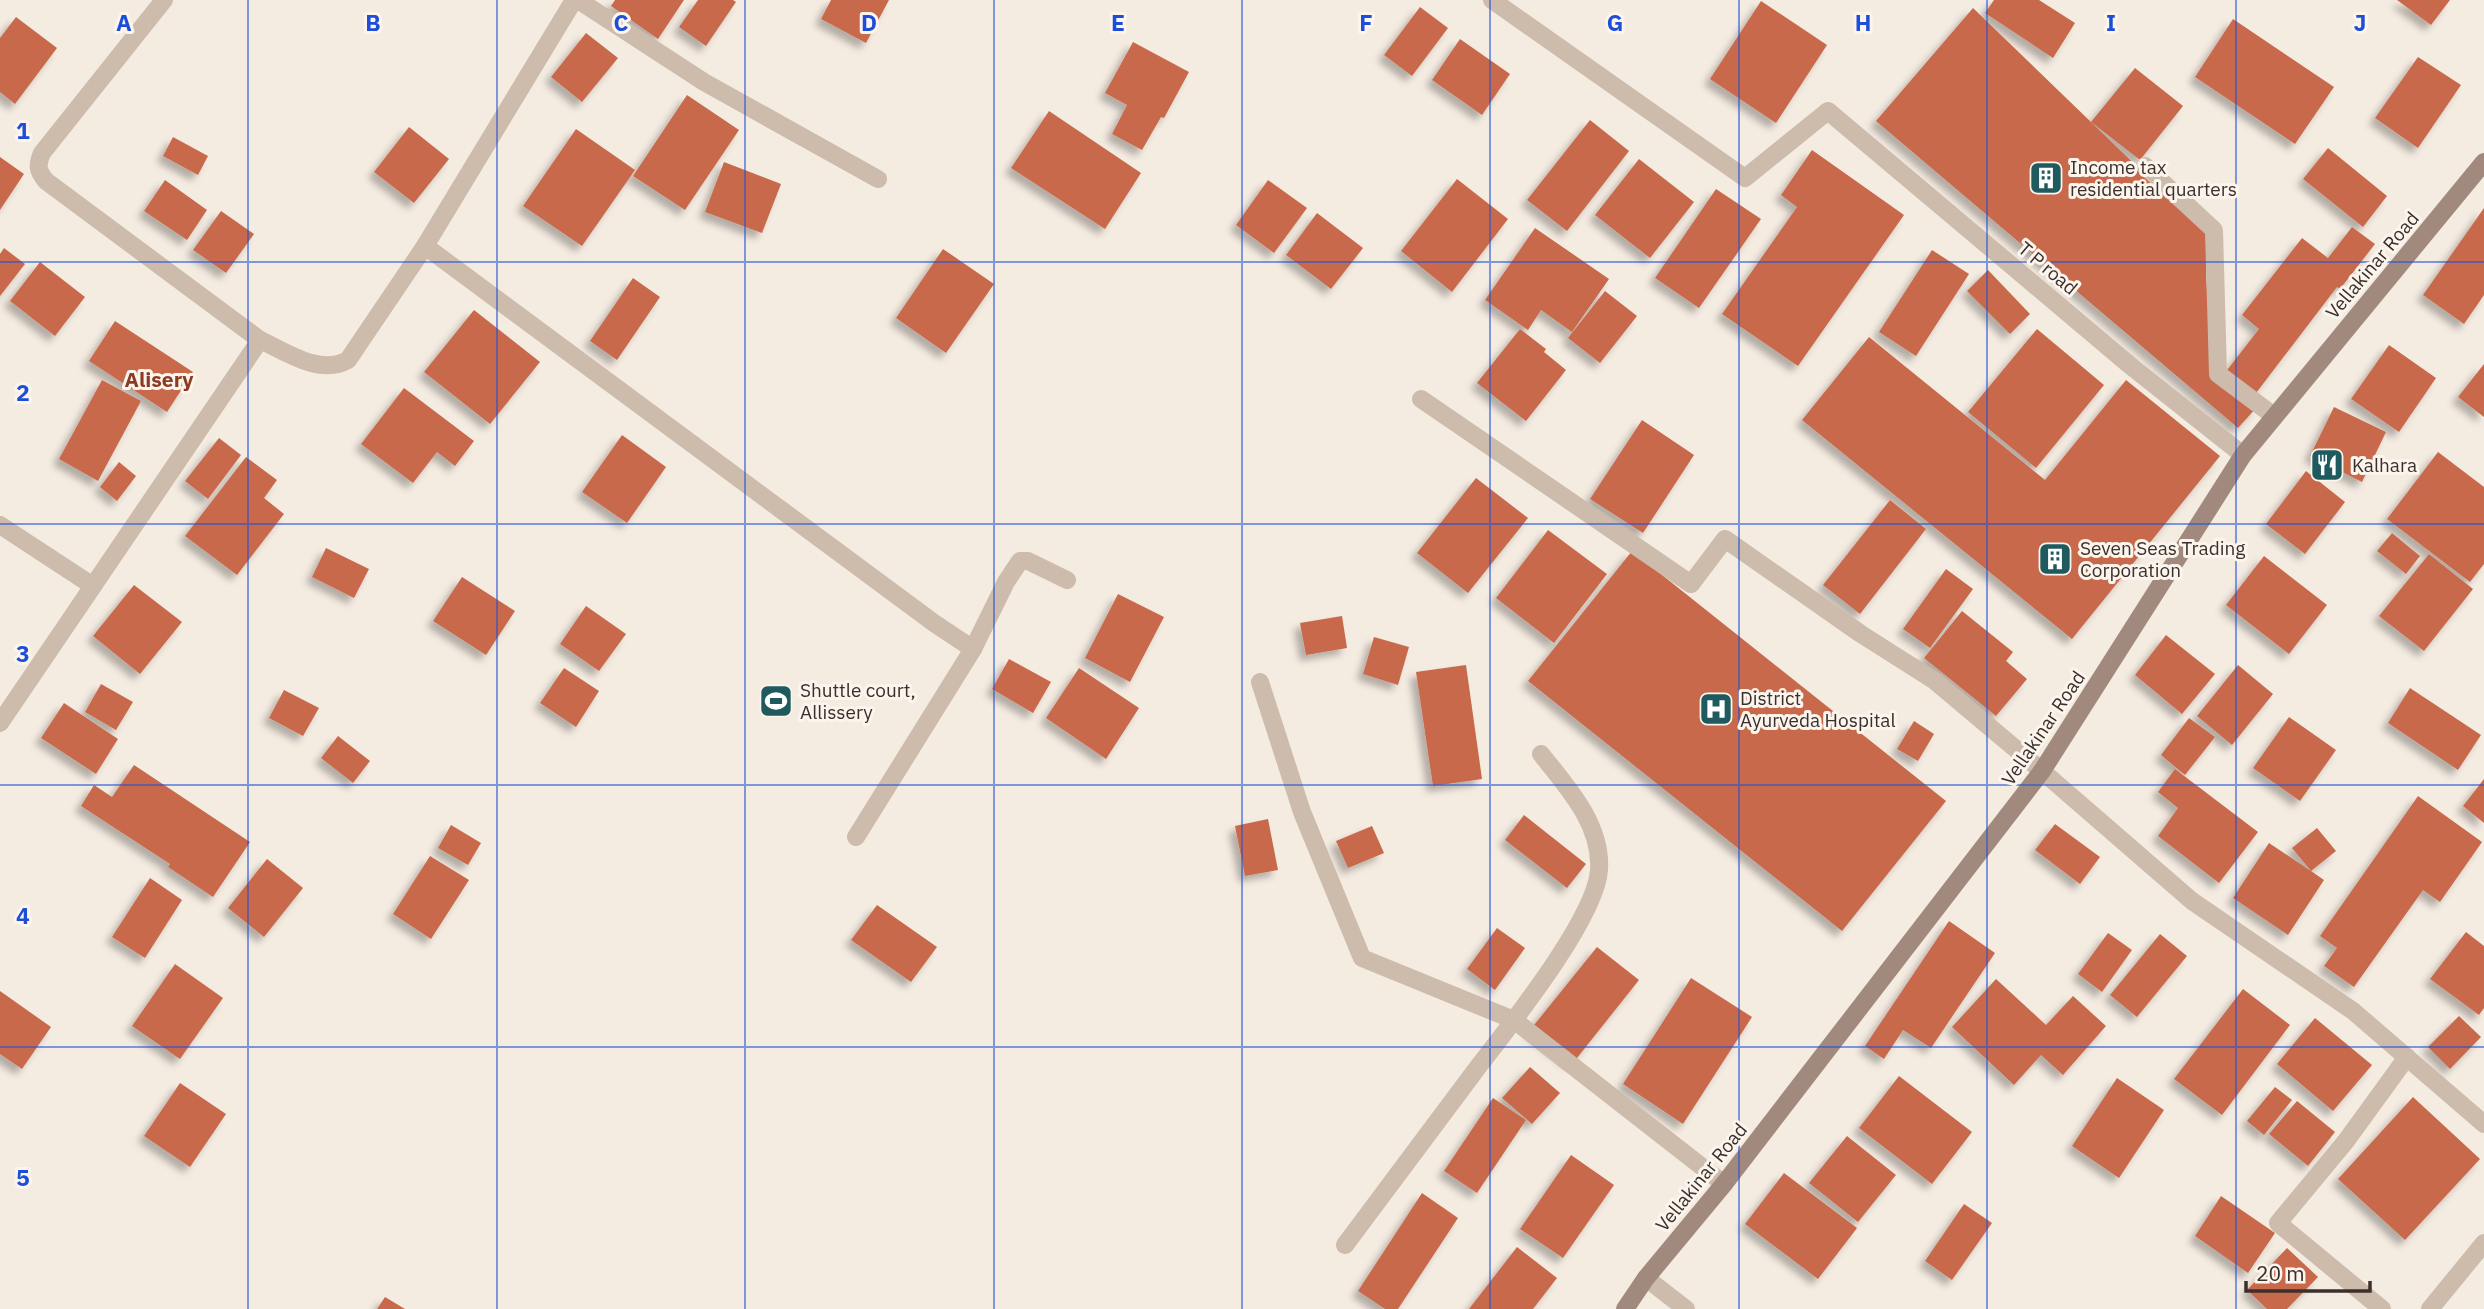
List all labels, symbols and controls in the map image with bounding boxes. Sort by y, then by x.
text: A [116,7,132,37]
text: B [365,7,381,37]
text: C [614,7,629,37]
text: D [861,7,877,37]
text: E [1111,7,1125,37]
text: F [1359,7,1373,37]
text: G [1607,7,1623,37]
text: H [1855,7,1871,37]
text: I [2106,7,2116,37]
text: J [2354,7,2366,37]
text: 1 [16,115,30,145]
place label: Income tax residential quarters [2070,155,2237,201]
building icon: Income tax residential quarters [2027,159,2065,197]
street label: Vellakinar Road [2320,206,2424,324]
street label: T P road [2013,236,2083,300]
district label: Alisery [125,365,194,393]
text: 2 [16,377,30,407]
restaurant icon: Kalhara [2308,446,2346,484]
place label: Kalhara [2352,453,2417,477]
place label: Seven Seas Trading Corporation [2080,536,2245,582]
building icon: Seven Seas Trading Corporation [2036,540,2074,578]
text: 3 [16,638,30,668]
street label: Vellakinar Road [1996,666,2090,790]
place label: Shuttle court, Allissery [800,678,916,724]
sports icon: Shuttle court, Allissery [757,682,795,720]
place label: District Ayurveda Hospital [1740,686,1896,732]
hospital icon: District Ayurveda Hospital [1697,690,1735,728]
text: 4 [16,900,30,930]
street label: Vellakinar Road [1650,1118,1752,1236]
text: 5 [16,1162,30,1192]
scale bar [2246,1250,2370,1294]
text: 20 m [2256,1259,2305,1287]

